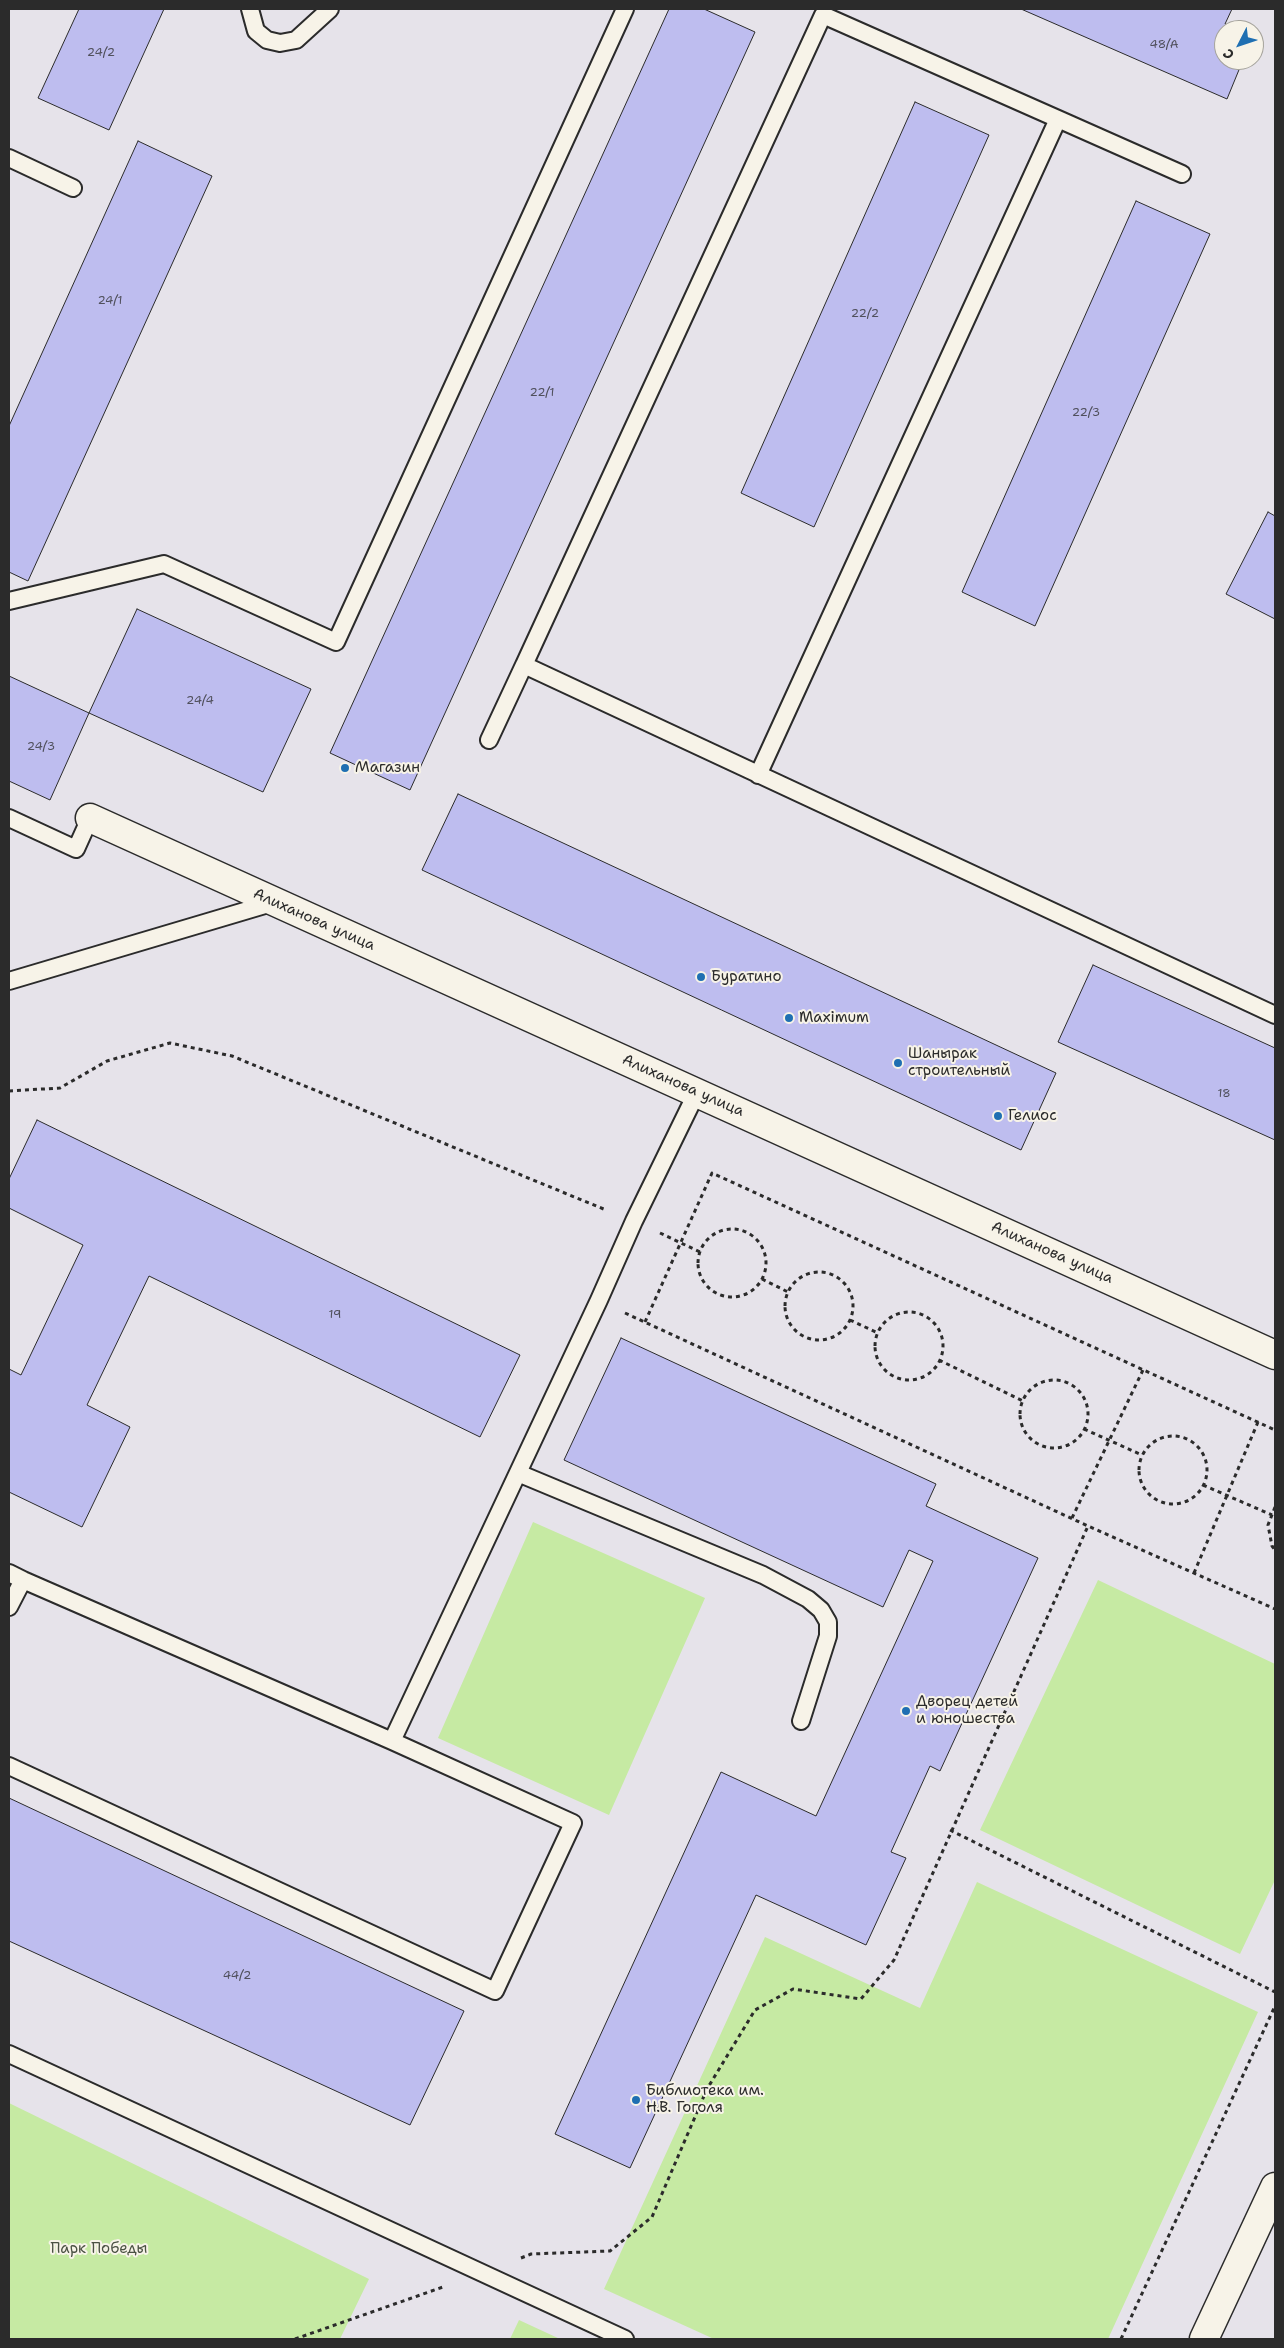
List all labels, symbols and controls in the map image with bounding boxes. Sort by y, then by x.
north arrow [1214,20,1264,70]
house number: 48/А [1150,38,1178,52]
text: С [1219,45,1238,63]
house number: 24/2 [87,46,115,60]
house number: 24/1 [97,294,123,308]
house number: 22/2 [851,307,879,321]
house number: 22/1 [529,386,555,400]
house number: 22/3 [1072,406,1100,420]
house number: 24/4 [186,694,214,708]
house number: 24/3 [27,740,55,754]
place label: Магазин [355,759,420,777]
marker: Магазин [339,762,351,774]
street label: Алиханова улица [250,885,378,955]
place label: Буратино [711,968,781,986]
marker: Буратино [695,971,707,983]
place label: Maximum [799,1009,869,1027]
marker: Maximum [783,1012,795,1024]
place label: Шанырак строительный [908,1045,1010,1080]
street label: Алиханова улица [619,1051,747,1121]
marker: Шанырак строительный [892,1057,904,1069]
house number: 18 [1217,1087,1231,1101]
place label: Гелиос [1008,1107,1057,1125]
marker: Гелиос [992,1110,1004,1122]
street label: Алиханова улица [988,1218,1116,1288]
house number: 19 [329,1308,341,1322]
place label: Дворец детей и юношества [916,1693,1018,1728]
marker: Дворец детей и юношества [900,1705,912,1717]
house number: 44/2 [223,1969,251,1983]
place label: Библиотека им. Н.В. Гоголя [646,2082,764,2117]
marker: Библиотека им. Н.В. Гоголя [630,2094,642,2106]
park label: Парк Победы [50,2240,148,2258]

